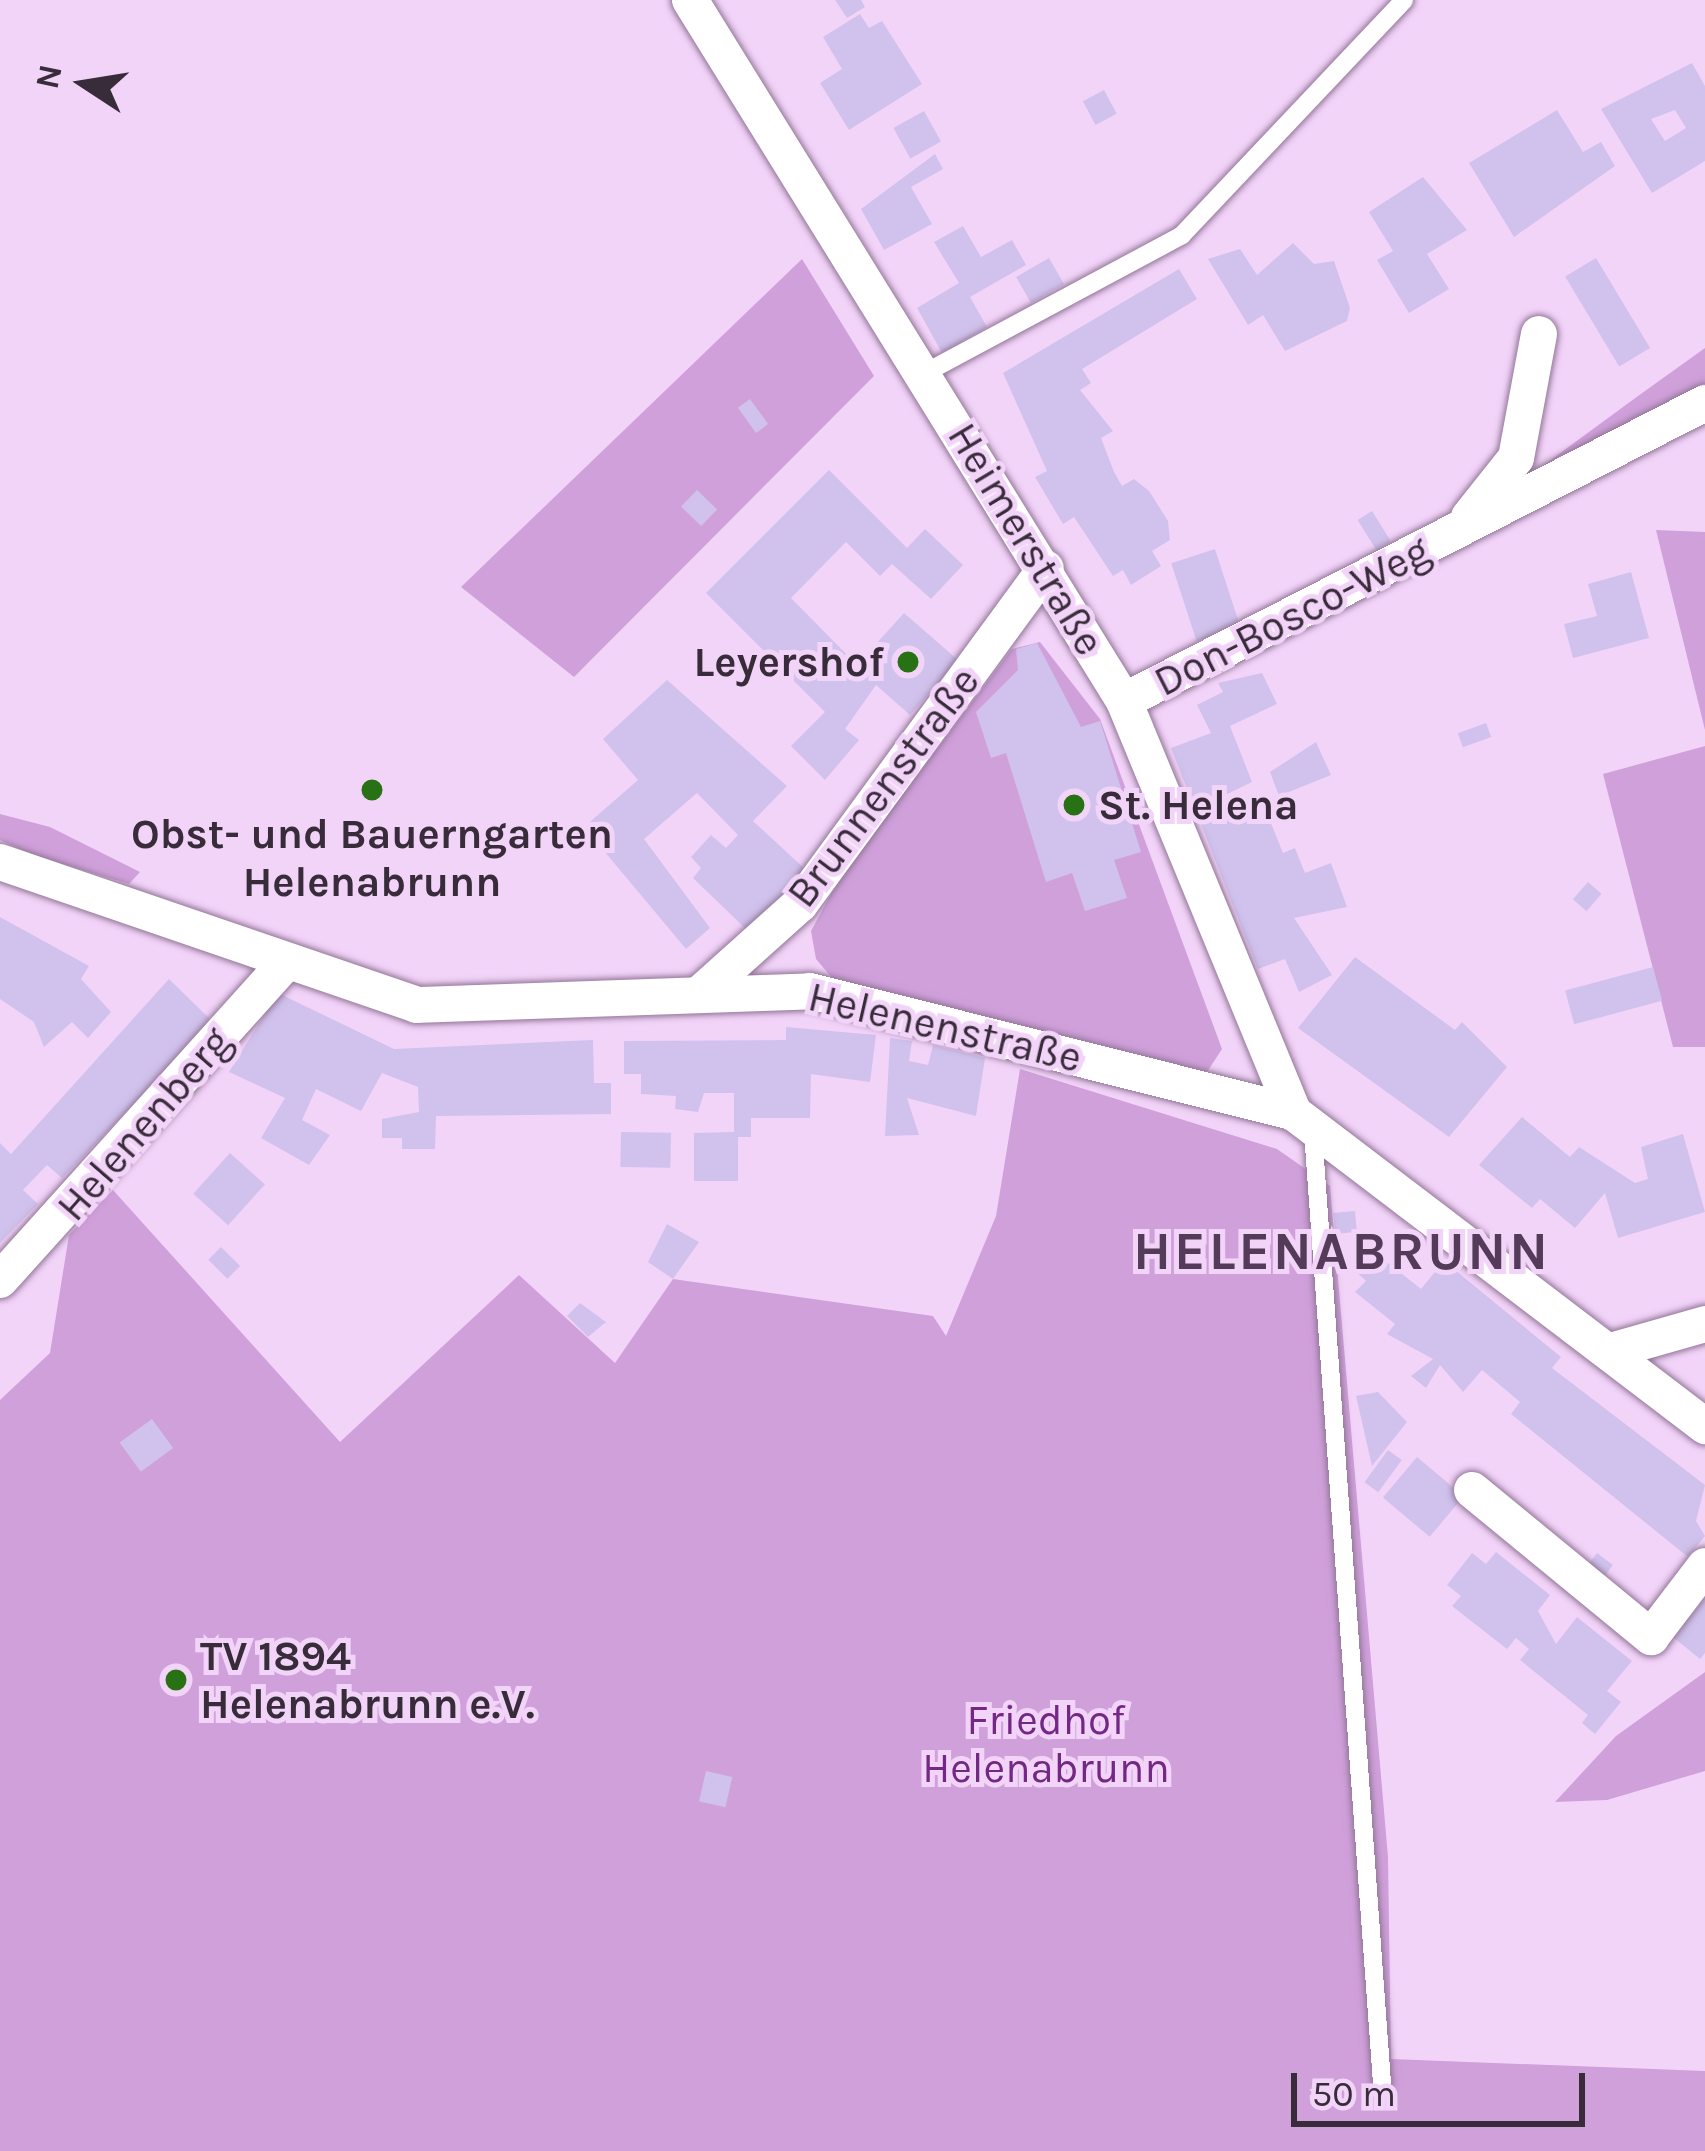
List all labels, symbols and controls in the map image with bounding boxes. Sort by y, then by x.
north arrow [24,24,144,144]
text: N [28,61,70,92]
street label: Heimerstraße [937,414,1115,664]
street label: Don-Bosco-Weg [1146,525,1438,707]
place label: Leyershof [694,637,884,687]
marker: Leyershof [895,649,921,675]
street label: Brunnenstraße [776,657,990,917]
marker: Obst- und Bauerngarten Helenabrunn [359,777,385,803]
place label: St. Helena [1098,780,1299,830]
marker: St. Helena [1061,792,1087,818]
place label: Obst- und Bauerngarten Helenabrunn [131,809,613,908]
street label: Helenenstraße [804,971,1086,1083]
street label: Helenenberg [46,1017,242,1231]
district label: HELENABRUNN [1133,1219,1551,1283]
place label: TV 1894 Helenabrunn e.V. [200,1631,535,1730]
marker: TV 1894 Helenabrunn e.V. [163,1667,189,1693]
park label: Friedhof Helenabrunn [922,1695,1170,1794]
scale bar [1297,2049,1591,2123]
text: 50 m [1312,2073,1396,2115]

